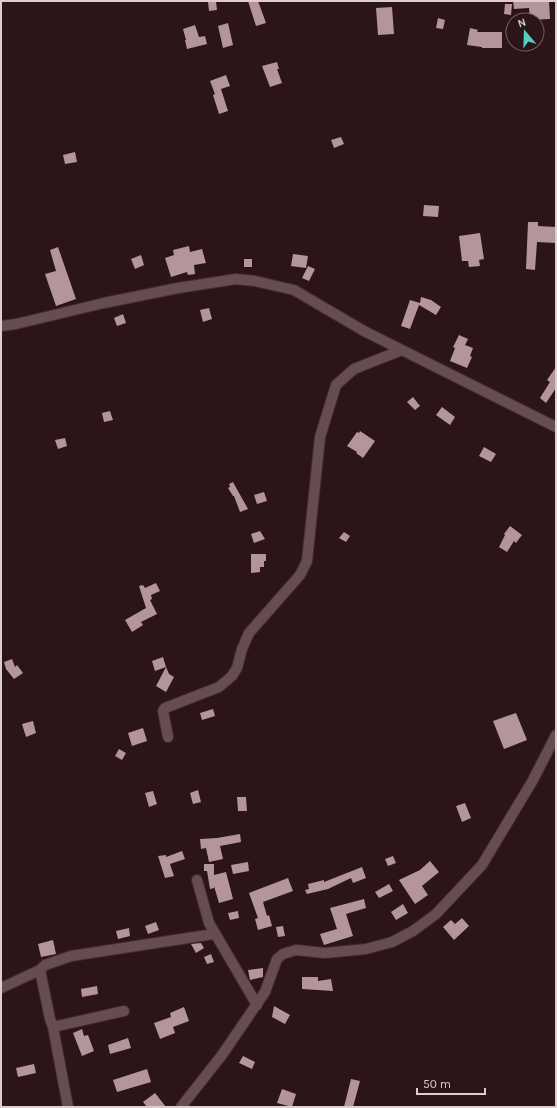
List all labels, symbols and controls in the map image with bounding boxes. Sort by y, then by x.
north arrow [505,12,545,52]
text: N [516,16,528,30]
scale bar [417,1070,485,1096]
text: 50 m [423,1077,451,1091]

